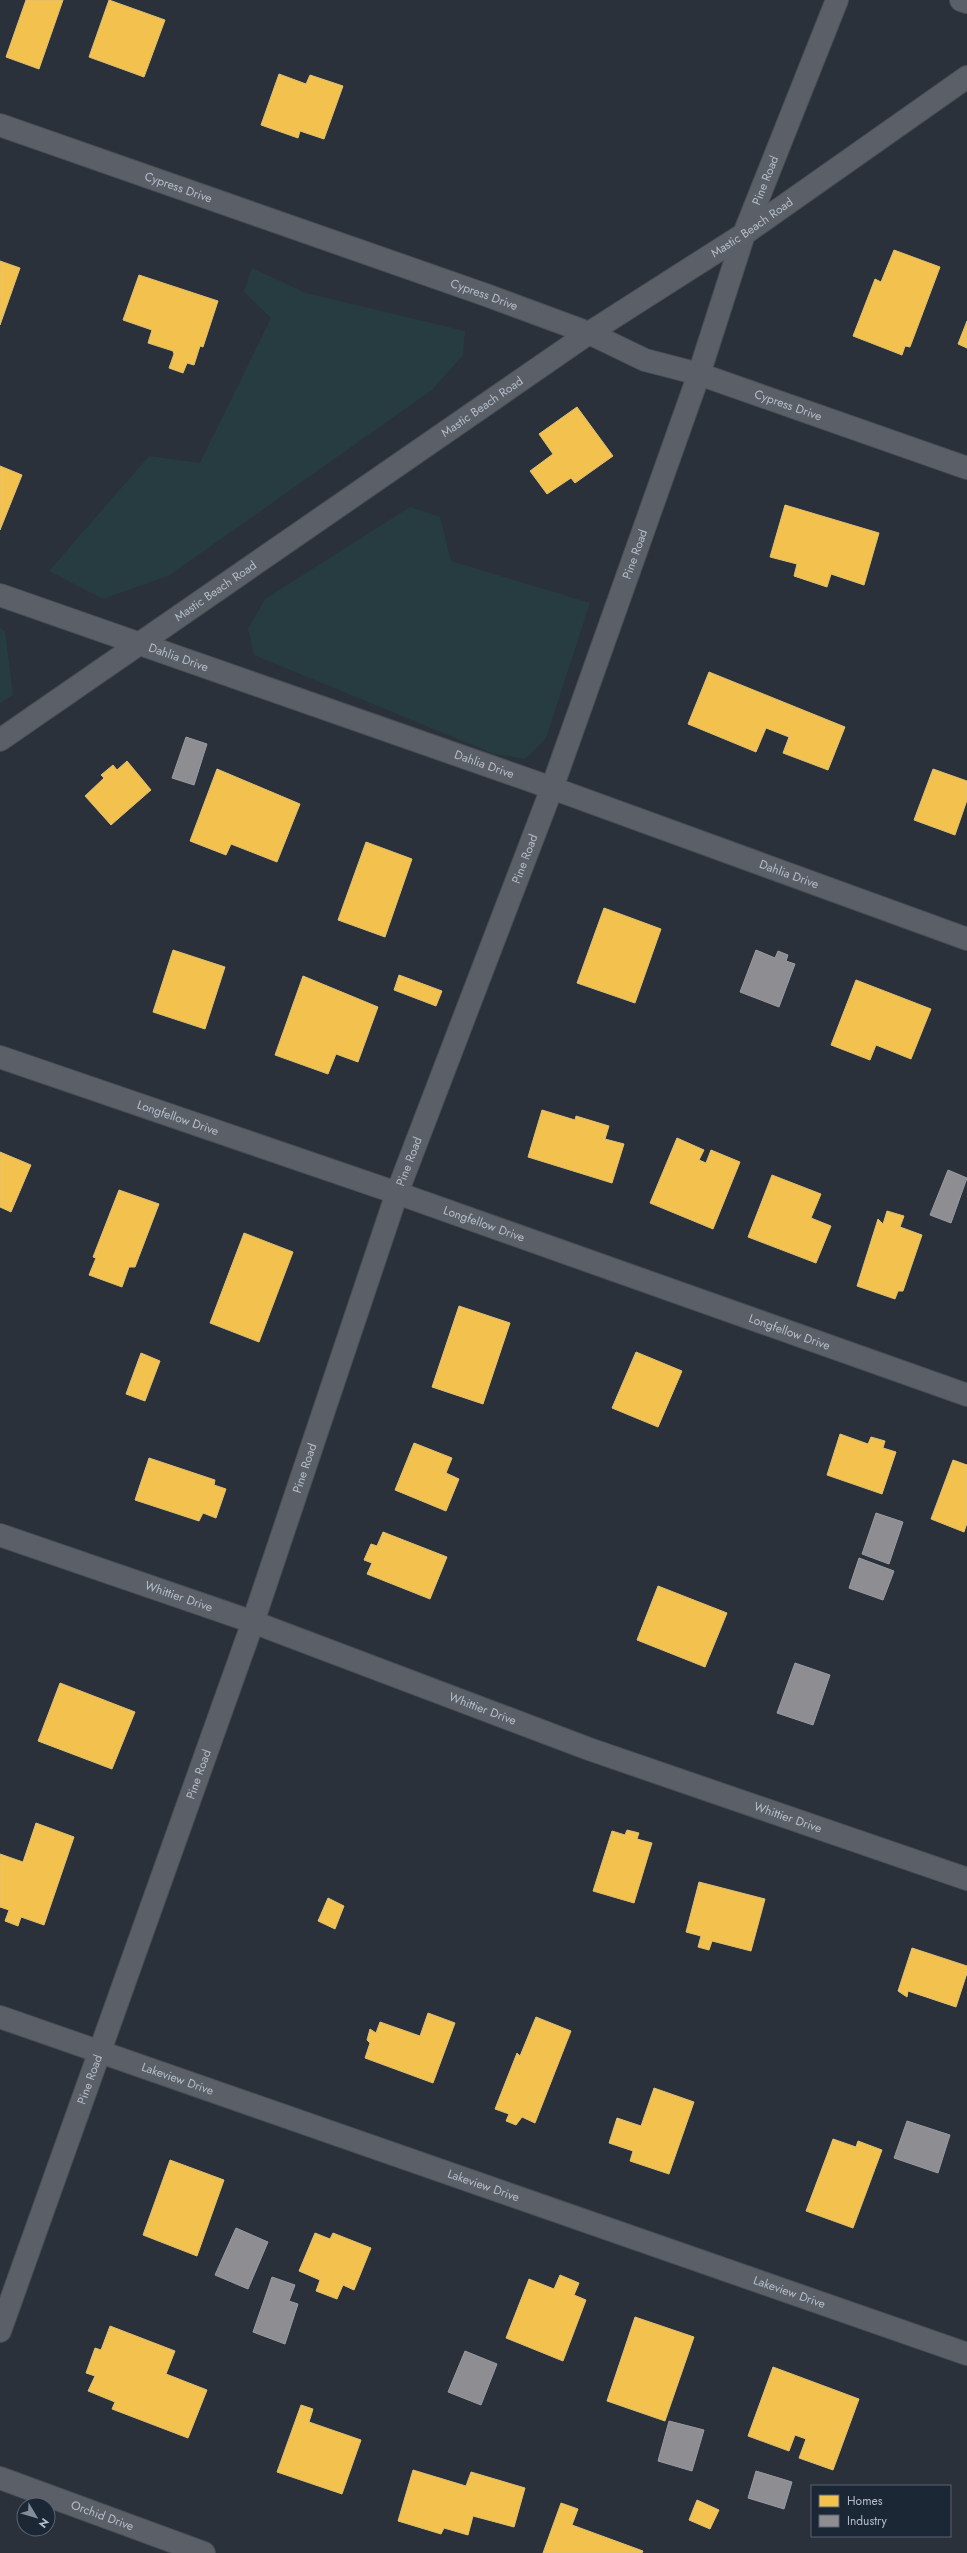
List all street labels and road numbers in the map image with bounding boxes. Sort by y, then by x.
street label: Pine Road [747,153,783,208]
street label: Cypress Drive [142,167,215,208]
street label: Mastic Beach Road [707,193,797,262]
street label: Cypress Drive [448,274,520,315]
street label: Mastic Beach Road [437,372,527,442]
street label: Cypress Drive [752,385,824,425]
street label: Pine Road [618,527,652,582]
street label: Mastic Beach Road [171,556,260,626]
street label: Dahlia Drive [146,639,211,676]
street label: Dahlia Drive [452,746,517,783]
street label: Pine Road [507,832,543,886]
street label: Dahlia Drive [757,855,821,893]
street label: Longfellow Drive [135,1096,221,1140]
street label: Pine Road [391,1134,427,1189]
street label: Longfellow Drive [441,1201,527,1247]
street label: Longfellow Drive [746,1309,833,1355]
street label: Pine Road [288,1441,321,1496]
street label: Whittier Drive [142,1576,215,1616]
street label: Whittier Drive [446,1688,519,1730]
street label: Pine Road [181,1747,216,1802]
street label: Whittier Drive [751,1797,824,1837]
street label: Pine Road [73,2052,107,2107]
street label: Lakeview Drive [139,2058,216,2100]
street label: Lakeview Drive [445,2165,522,2206]
street label: Lakeview Drive [751,2271,828,2313]
street label: Orchid Drive [68,2496,136,2535]

